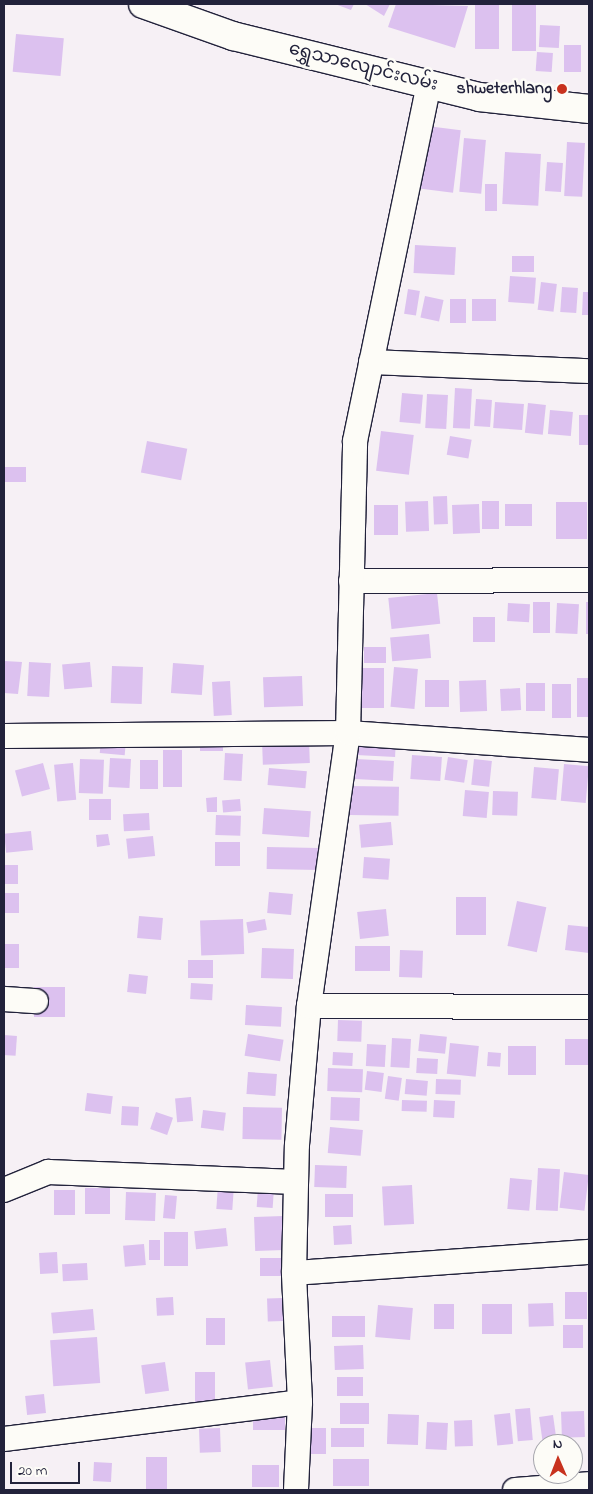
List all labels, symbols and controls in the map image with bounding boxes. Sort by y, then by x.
street label: ရွှေသာလျောင်းလမ်း [286,39,440,97]
place label: shweterhlang [456,78,552,100]
marker: shweterhlang [556,83,568,95]
north arrow [533,1434,583,1484]
text: N [553,1434,563,1455]
scale bar [12,1452,82,1484]
text: 20 m [18,1460,47,1482]

